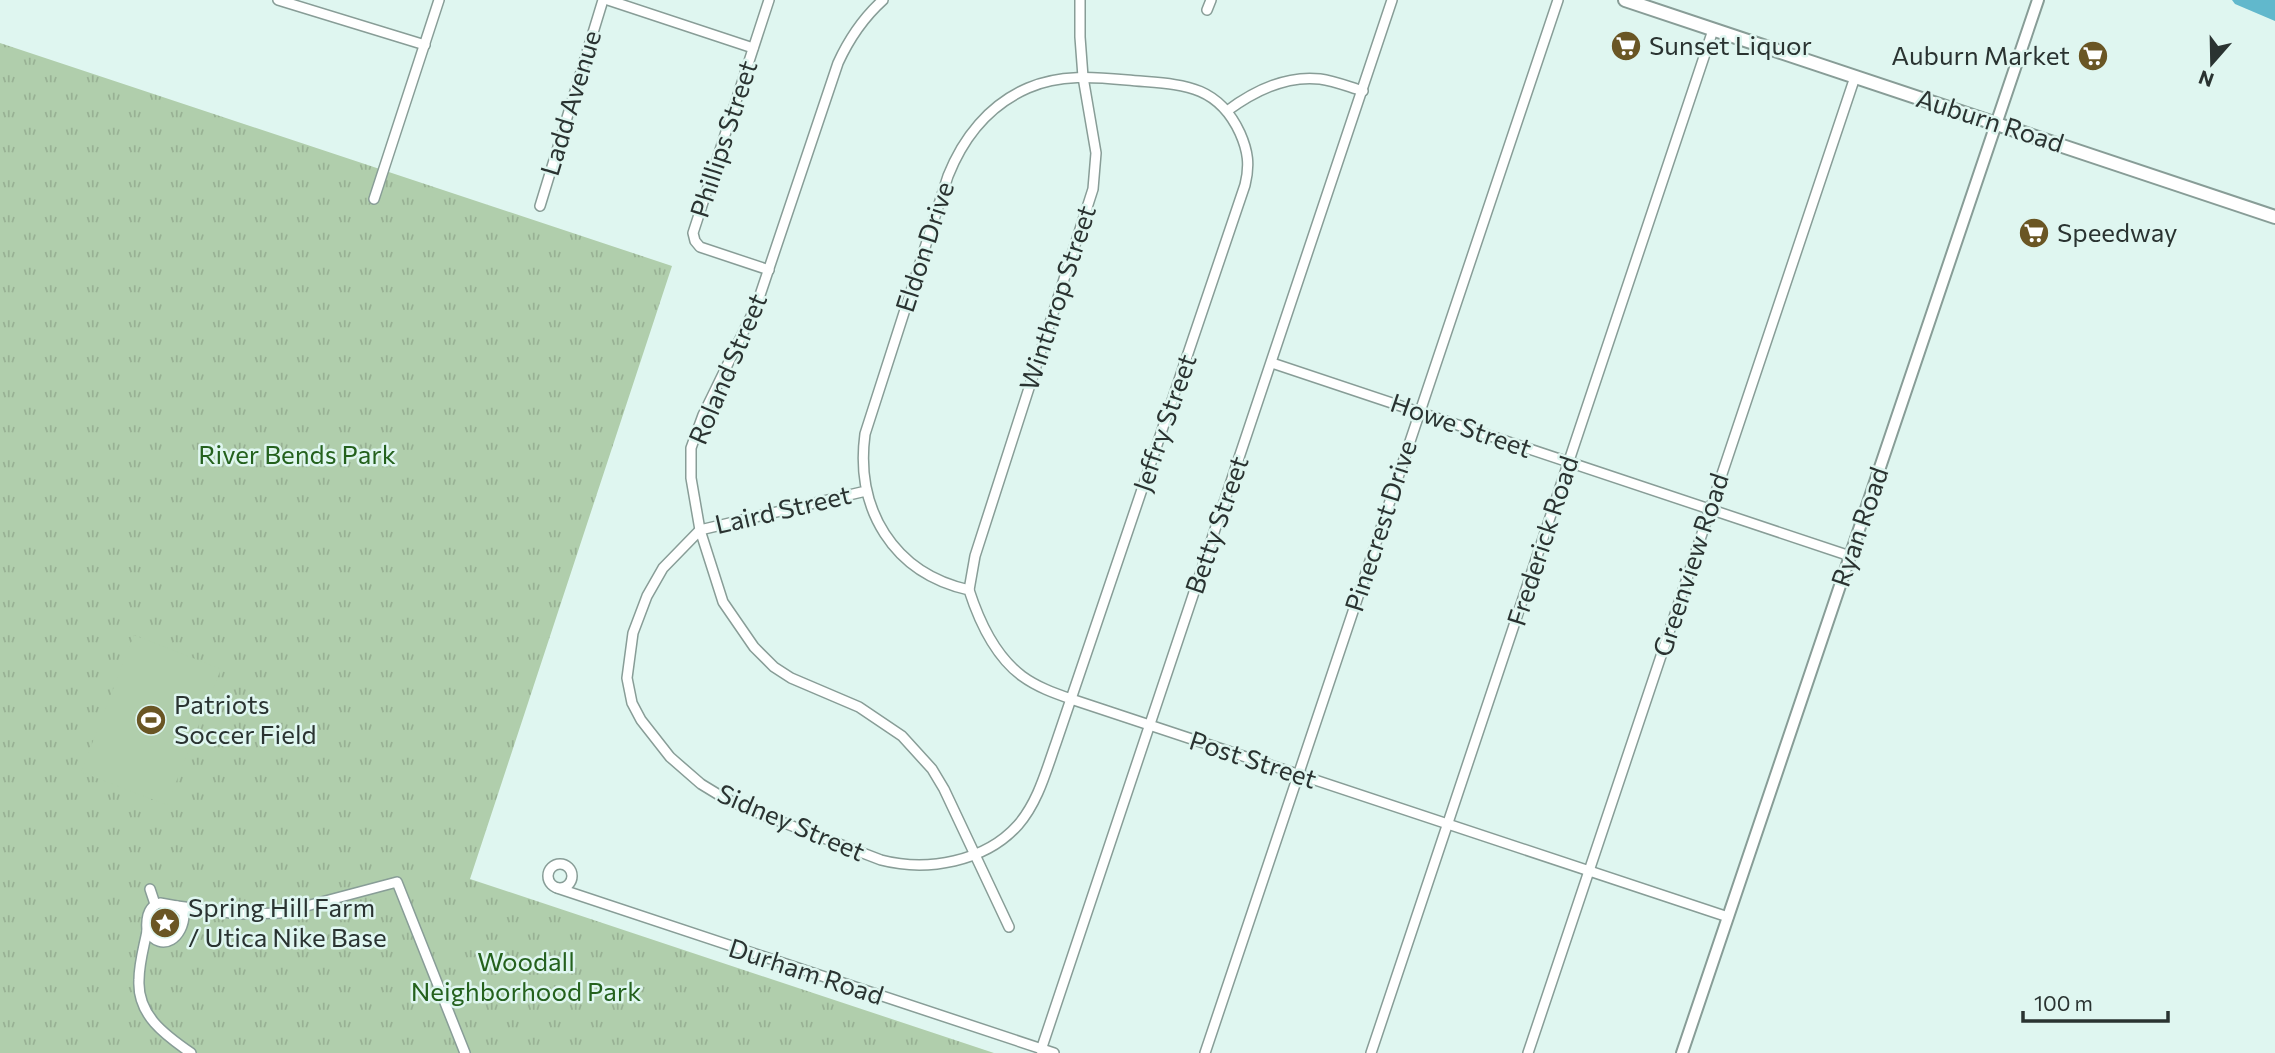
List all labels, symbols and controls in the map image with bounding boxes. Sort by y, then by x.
street label: Ladd Avenue [533,26,606,179]
north arrow [2177,28,2247,98]
supermarket icon: Sunset Liquor [1609,29,1643,63]
place label: Sunset Liquor [1649,29,1812,60]
place label: Auburn Market [1891,39,2070,70]
supermarket icon: Auburn Market [2076,39,2110,73]
street label: Phillips Street [683,56,763,221]
text: N [2195,66,2217,93]
street label: Auburn Road [1913,81,2068,158]
street label: Eldon Drive [888,177,959,316]
street label: Winthrop Street [1012,201,1101,394]
supermarket icon: Speedway [2017,216,2051,250]
place label: Speedway [2057,216,2177,247]
street label: Roland Street [681,288,772,448]
street label: Jeffry Street [1126,350,1202,495]
street label: Howe Street [1387,386,1536,463]
street label: Pinecrest Drive [1337,436,1422,615]
park label: River Bends Park [198,438,396,469]
street label: Betty Street [1178,452,1254,597]
street label: Frederick Road [1500,452,1584,629]
street label: Ryan Road [1824,463,1894,590]
street label: Greenview Road [1645,469,1734,660]
street label: Laird Street [712,478,854,539]
place label: Patriots Soccer Field [174,688,317,749]
sports icon: Patriots Soccer Field [134,703,168,737]
street label: Post Street [1186,723,1321,794]
street label: Sidney Street [713,777,870,867]
place label: Spring Hill Farm / Utica Nike Base [188,891,387,952]
place icon: Spring Hill Farm / Utica Nike Base [148,906,182,940]
street label: Durham Road [725,931,888,1010]
park label: Woodall Neighborhood Park [411,945,641,1006]
scale bar [2023,979,2168,1023]
text: 100 m [2034,990,2093,1015]

